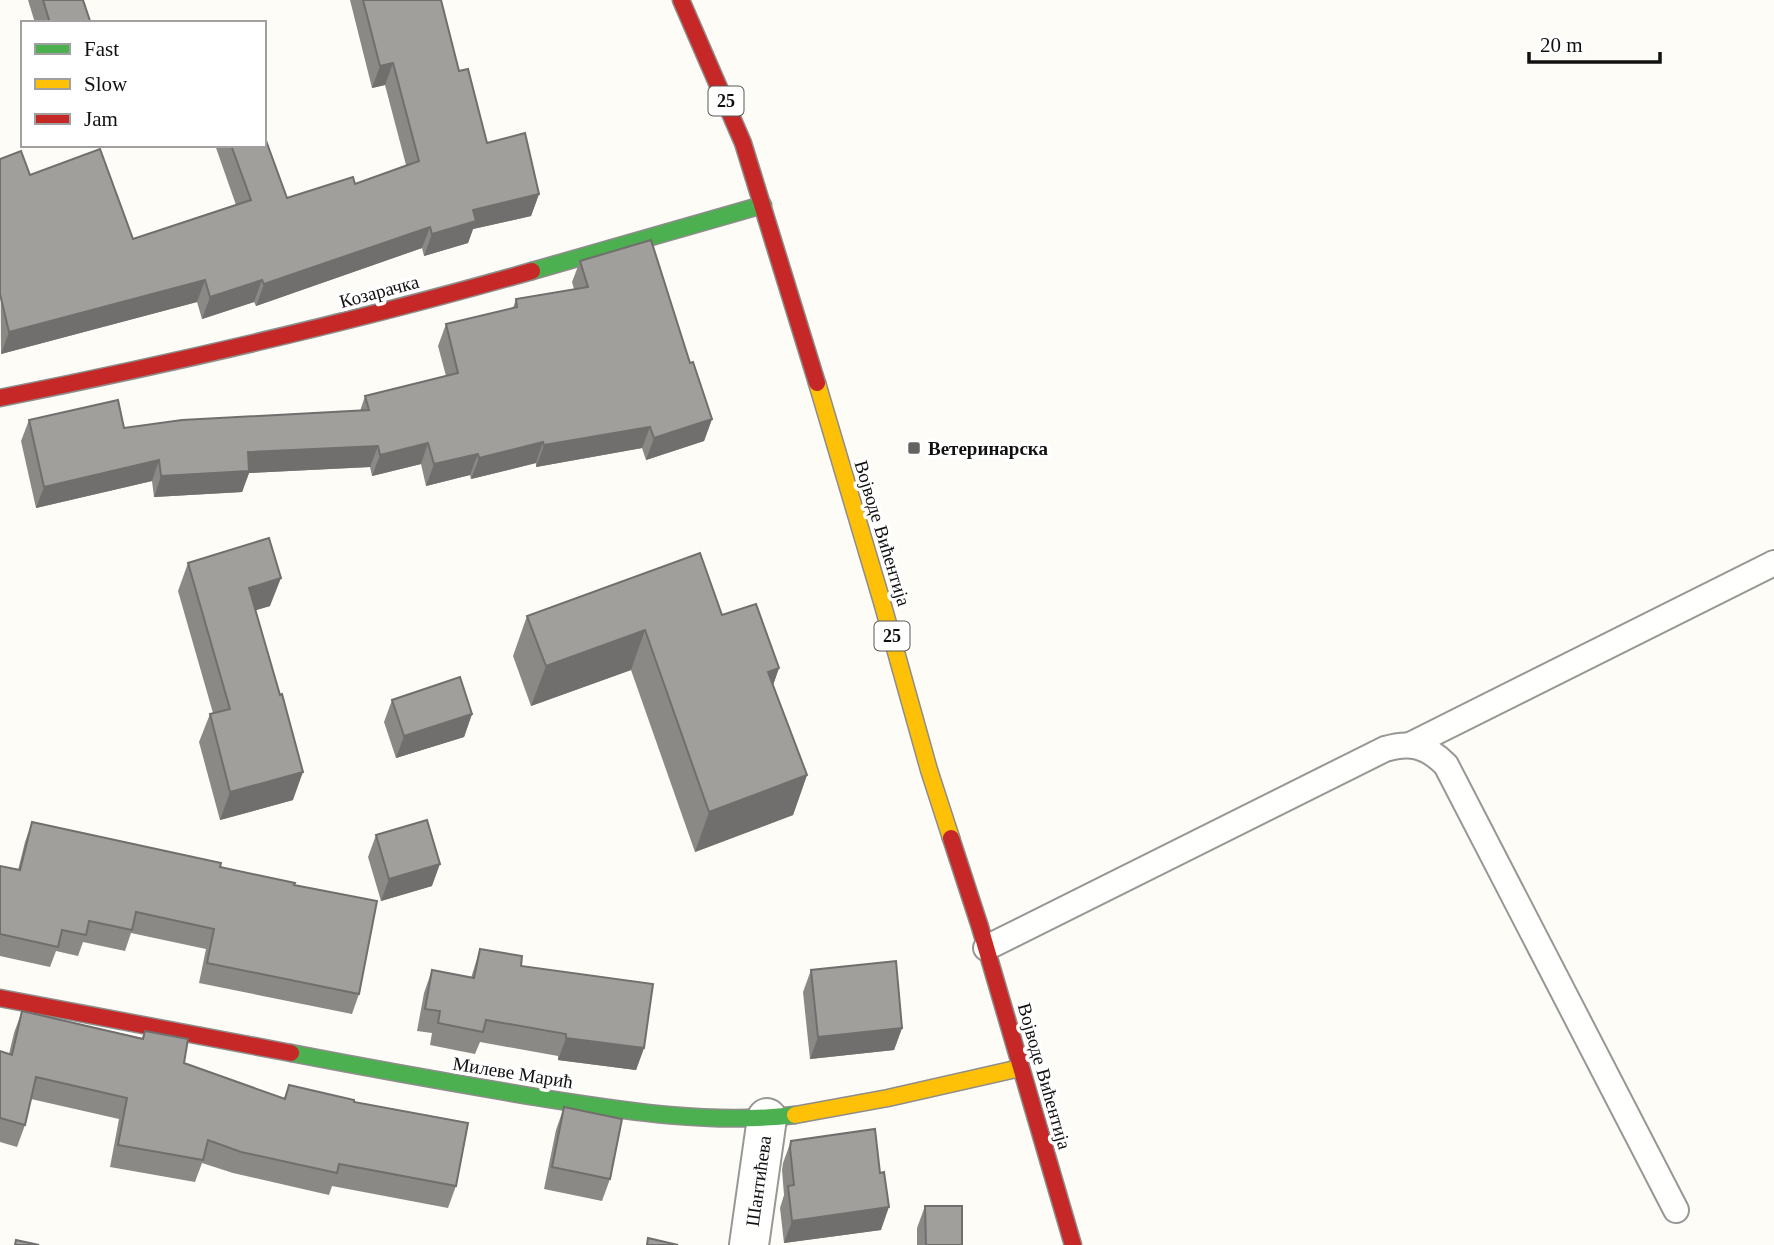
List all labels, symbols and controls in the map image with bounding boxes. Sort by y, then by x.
legend [21,21,266,147]
scale bar [1529,21,1660,65]
text: 20 m [1540,33,1583,57]
text: Fast [84,37,119,61]
text: Slow [84,72,128,96]
road number: 25 [708,86,744,116]
text: Jam [84,107,118,131]
street label: Козарачка [337,271,422,312]
place label: Ветеринарска [928,438,1048,459]
marker: Ветеринарска [906,440,922,456]
street label: Војводе Вићентија [850,458,915,609]
road number: 25 [874,622,910,650]
street label: Војводе Вићентија [1014,1001,1076,1152]
street label: Милеве Марић [451,1053,575,1092]
street label: Шантићева [742,1134,775,1228]

